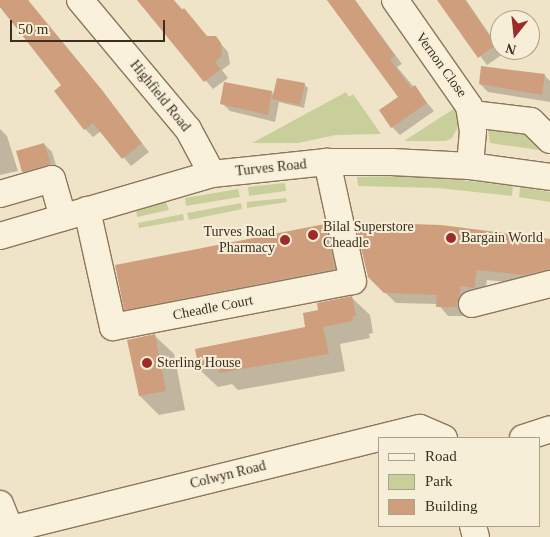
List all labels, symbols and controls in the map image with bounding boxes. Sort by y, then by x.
scale bar [12,10,168,42]
north arrow [490,10,540,60]
text: 50 m [18,21,48,37]
street label: Vernon Close [412,29,470,101]
text: N [504,40,518,58]
street label: Highfield Road [126,57,194,135]
street label: Turves Road [235,156,307,180]
place label: Bilal Superstore Cheadle [323,219,414,252]
place label: Turves Road Pharmacy [204,224,275,256]
marker: Bilal Superstore Cheadle [307,229,319,241]
place label: Bargain World [461,230,543,246]
marker: Bargain World [445,232,457,244]
marker: Turves Road Pharmacy [279,234,291,246]
street label: Cheadle Court [172,292,254,324]
place label: Sterling House [157,355,241,371]
marker: Sterling House [141,357,153,369]
legend [378,437,540,527]
text: Road [425,448,457,464]
street label: Colwyn Road [188,457,268,493]
text: Park [425,473,453,489]
text: Building [425,498,478,514]

